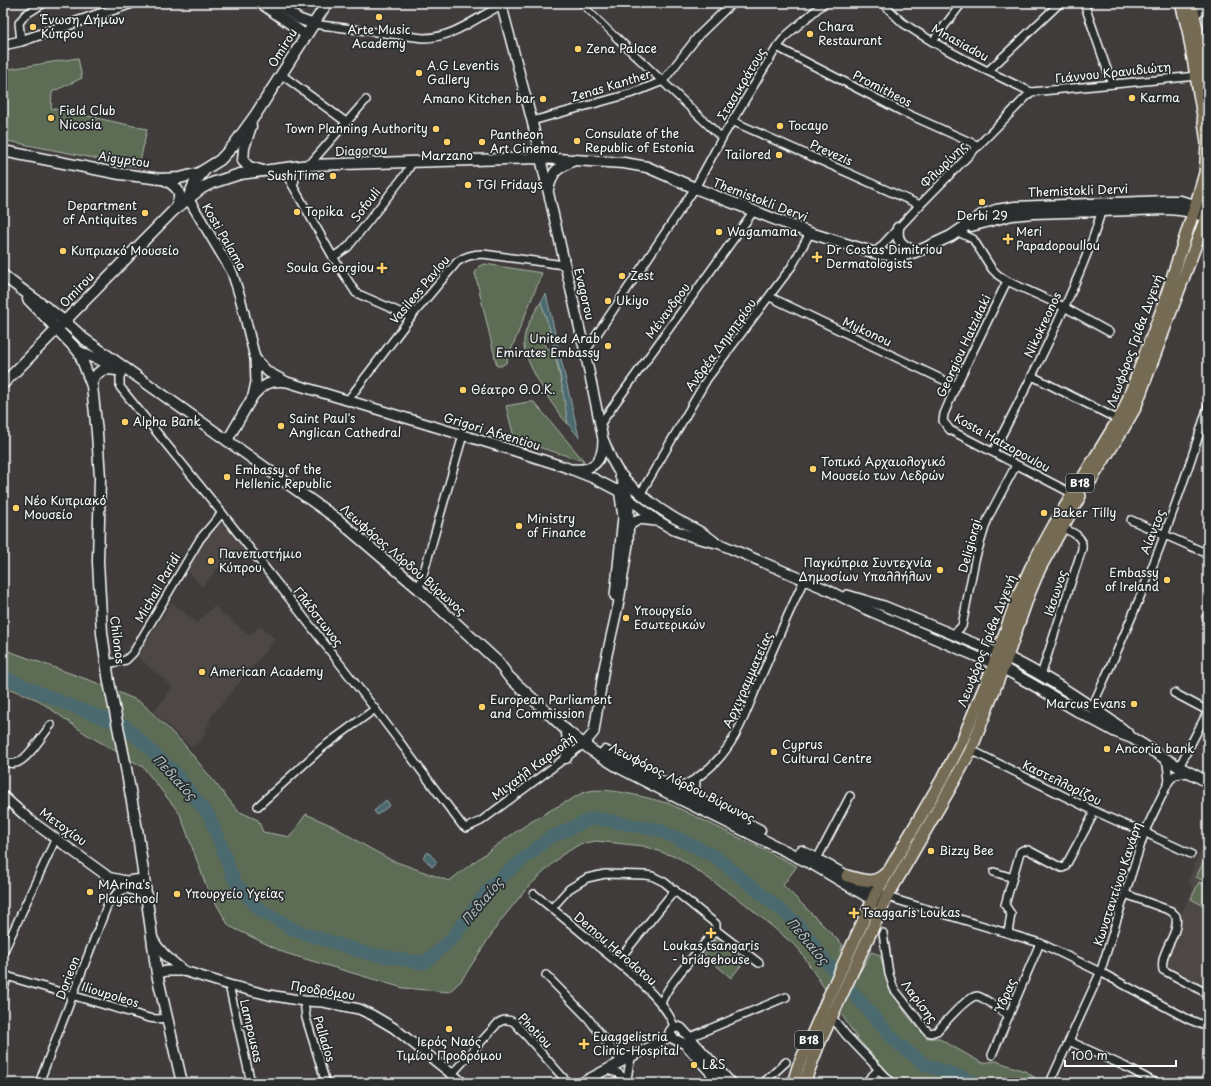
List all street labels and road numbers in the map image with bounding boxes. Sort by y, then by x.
street label: Mnasiadou [929,19,992,65]
street label: Omirou [263,24,301,70]
street label: Στασικράτους [712,44,770,123]
street label: Γιάννου Κρανιδιώτη [1054,57,1172,87]
street label: Zenas Kanther [568,64,653,106]
street label: Promitheos [850,66,916,111]
street label: Prevezis [807,135,856,170]
street label: Φλωρίνης [916,137,971,192]
street label: Diagorou [334,140,388,160]
street label: Aigyptou [97,146,151,172]
street label: Themistokli Dervi [710,173,810,225]
street label: Themistokli Dervi [1028,179,1128,201]
street label: Sofouli [346,183,384,225]
street label: Kosti Palama [198,200,252,274]
street label: Vasileos Pavlou [385,251,453,328]
street label: Evagorou [570,266,600,322]
street label: Omirou [55,268,98,311]
street label: Λεωφόρος Γρίβα Διγενή [1102,272,1167,410]
street label: Μένανδρου [641,279,694,342]
street label: Nikokreonos [1019,288,1065,360]
street label: Georgiou Hatzidaki [931,291,995,400]
street label: Ανδρέα Δημητρίου [680,294,760,394]
street label: Mykonou [840,312,895,350]
street label: Grigori Afxentiou [442,408,543,454]
street label: Kosta Hatzopoulou [951,408,1054,476]
road number: B18 [1066,474,1094,492]
street label: Λεωφόρος Λόρδου Βύρωνος [337,500,470,619]
street label: Αίαντος [1135,506,1169,557]
street label: Deligiorgi [953,517,985,575]
street label: Michail Paridi [130,549,184,626]
street label: Ιάσωνος [1039,567,1071,618]
street label: Λεωφόρος Γρίβα Διγενή [953,572,1020,709]
street label: Γλάδστωνος [290,583,348,650]
street label: Chilonos [106,615,130,666]
street label: Αρχιγραμματείας [718,629,776,731]
street label: Μιχαήλ Καραολή [487,729,579,804]
street label: Λεωφόρος Λόρδου Βύρωνος [607,737,758,827]
street label: Καστελλορίζου [1020,755,1105,809]
street label: Μετοχίου [36,803,91,850]
street label: Κωνσταντίνου Κανάρη [1088,819,1146,948]
street label: Demou Herodotou [570,907,661,989]
street label: Dorieon [51,953,84,1002]
street label: Ύδρας [989,975,1020,1016]
street label: Προδρόμου [290,976,357,1004]
street label: Λαρίσης [898,976,942,1027]
street label: Ilioupoleos [79,977,142,1011]
street label: Lampousas [236,997,268,1065]
street label: Photiou [514,1009,557,1052]
street label: Pallados [309,1013,341,1064]
road number: B18 [795,1031,823,1049]

